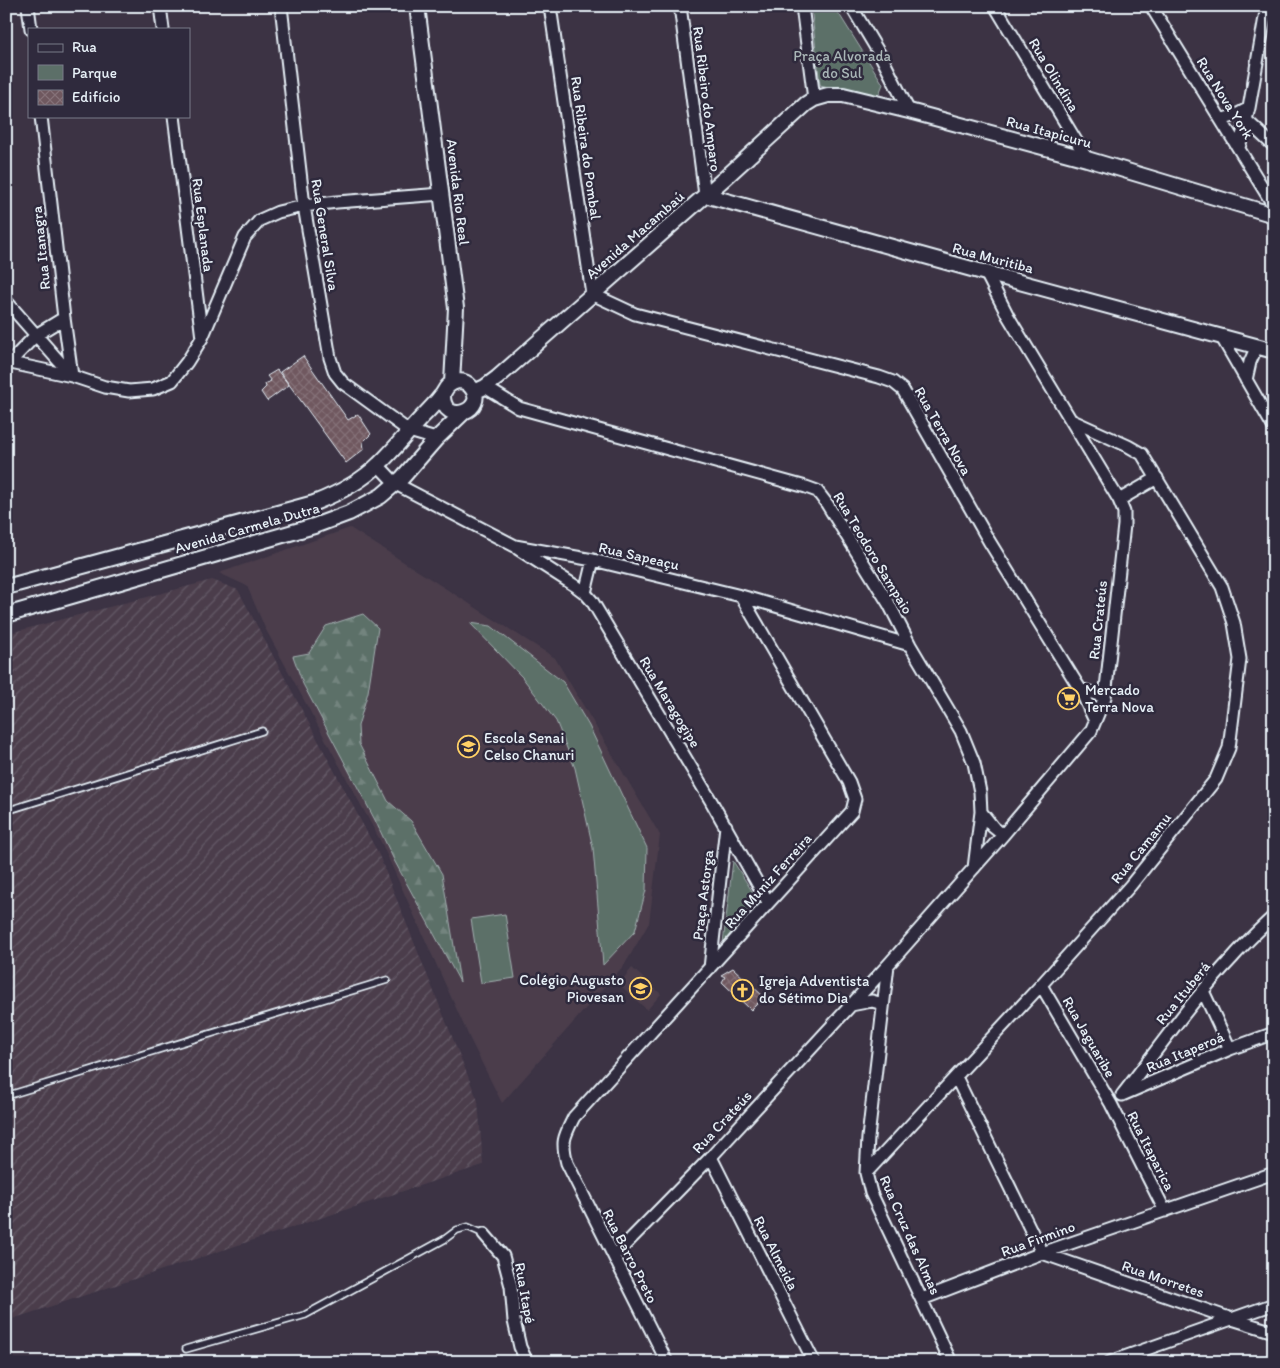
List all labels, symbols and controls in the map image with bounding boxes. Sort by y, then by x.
street label: Rua Ribeiro do Amparo [689,25,725,173]
legend [28,28,190,118]
street label: Rua Olindina [1025,35,1083,116]
text: Rua [72,38,97,56]
park label: Praça Alvorada do Sul [793,47,891,82]
street label: Rua Nova York [1193,54,1258,143]
text: Parque [72,64,117,82]
street label: Rua Ribeira do Pombal [567,75,605,222]
text: Edifício [72,88,120,106]
street label: Rua Itapicuru [1004,112,1094,152]
street label: Avenida Rio Real [443,138,474,247]
street label: Rua Esplanada [188,177,218,273]
street label: Rua General Silva [307,178,343,292]
street label: Avenida Macambaú [582,187,688,283]
street label: Rua Itanagra [28,205,54,291]
street label: Rua Muritiba [950,239,1036,278]
street label: Rua Terra Nova [910,384,976,479]
street label: Rua Teodoro Sampaio [829,489,917,617]
street label: Avenida Carmela Dutra [173,499,322,557]
street label: Rua Sapeaçu [597,538,682,574]
street label: Rua Crateús [1085,579,1111,660]
street label: Rua Maragogipe [636,653,704,751]
place label: Mercado Terra Nova [1085,681,1154,716]
supermarket icon: Mercado Terra Nova [1057,687,1081,711]
place label: Escola Senai Celso Chanuri [484,729,574,764]
school or university icon: Escola Senai Celso Chanuri [456,735,480,759]
street label: Rua Camamu [1107,809,1175,887]
street label: Rua Muniz Ferreira [721,829,816,932]
street label: Praça Astorga [689,849,718,941]
street label: Rua Ituberá [1152,958,1214,1028]
place label: Colégio Augusto Piovesan [519,971,624,1006]
place label: Igreja Adventista do Sétimo Dia [759,972,870,1007]
school or university icon: Colégio Augusto Piovesan [628,977,652,1001]
church icon: Igreja Adventista do Sétimo Dia [731,978,755,1002]
street label: Rua Jaguaribe [1059,993,1119,1081]
street label: Rua Itaperoá [1143,1027,1227,1077]
street label: Rua Crateús [688,1087,756,1157]
street label: Rua Itaparica [1123,1108,1179,1194]
street label: Rua Cruz das Almas [876,1173,945,1298]
street label: Rua Barro Preto [599,1206,661,1306]
street label: Rua Almeida [750,1213,803,1294]
street label: Rua Firmino [998,1217,1078,1261]
street label: Rua Morretes [1119,1256,1207,1302]
street label: Rua Itapé [511,1261,539,1325]

